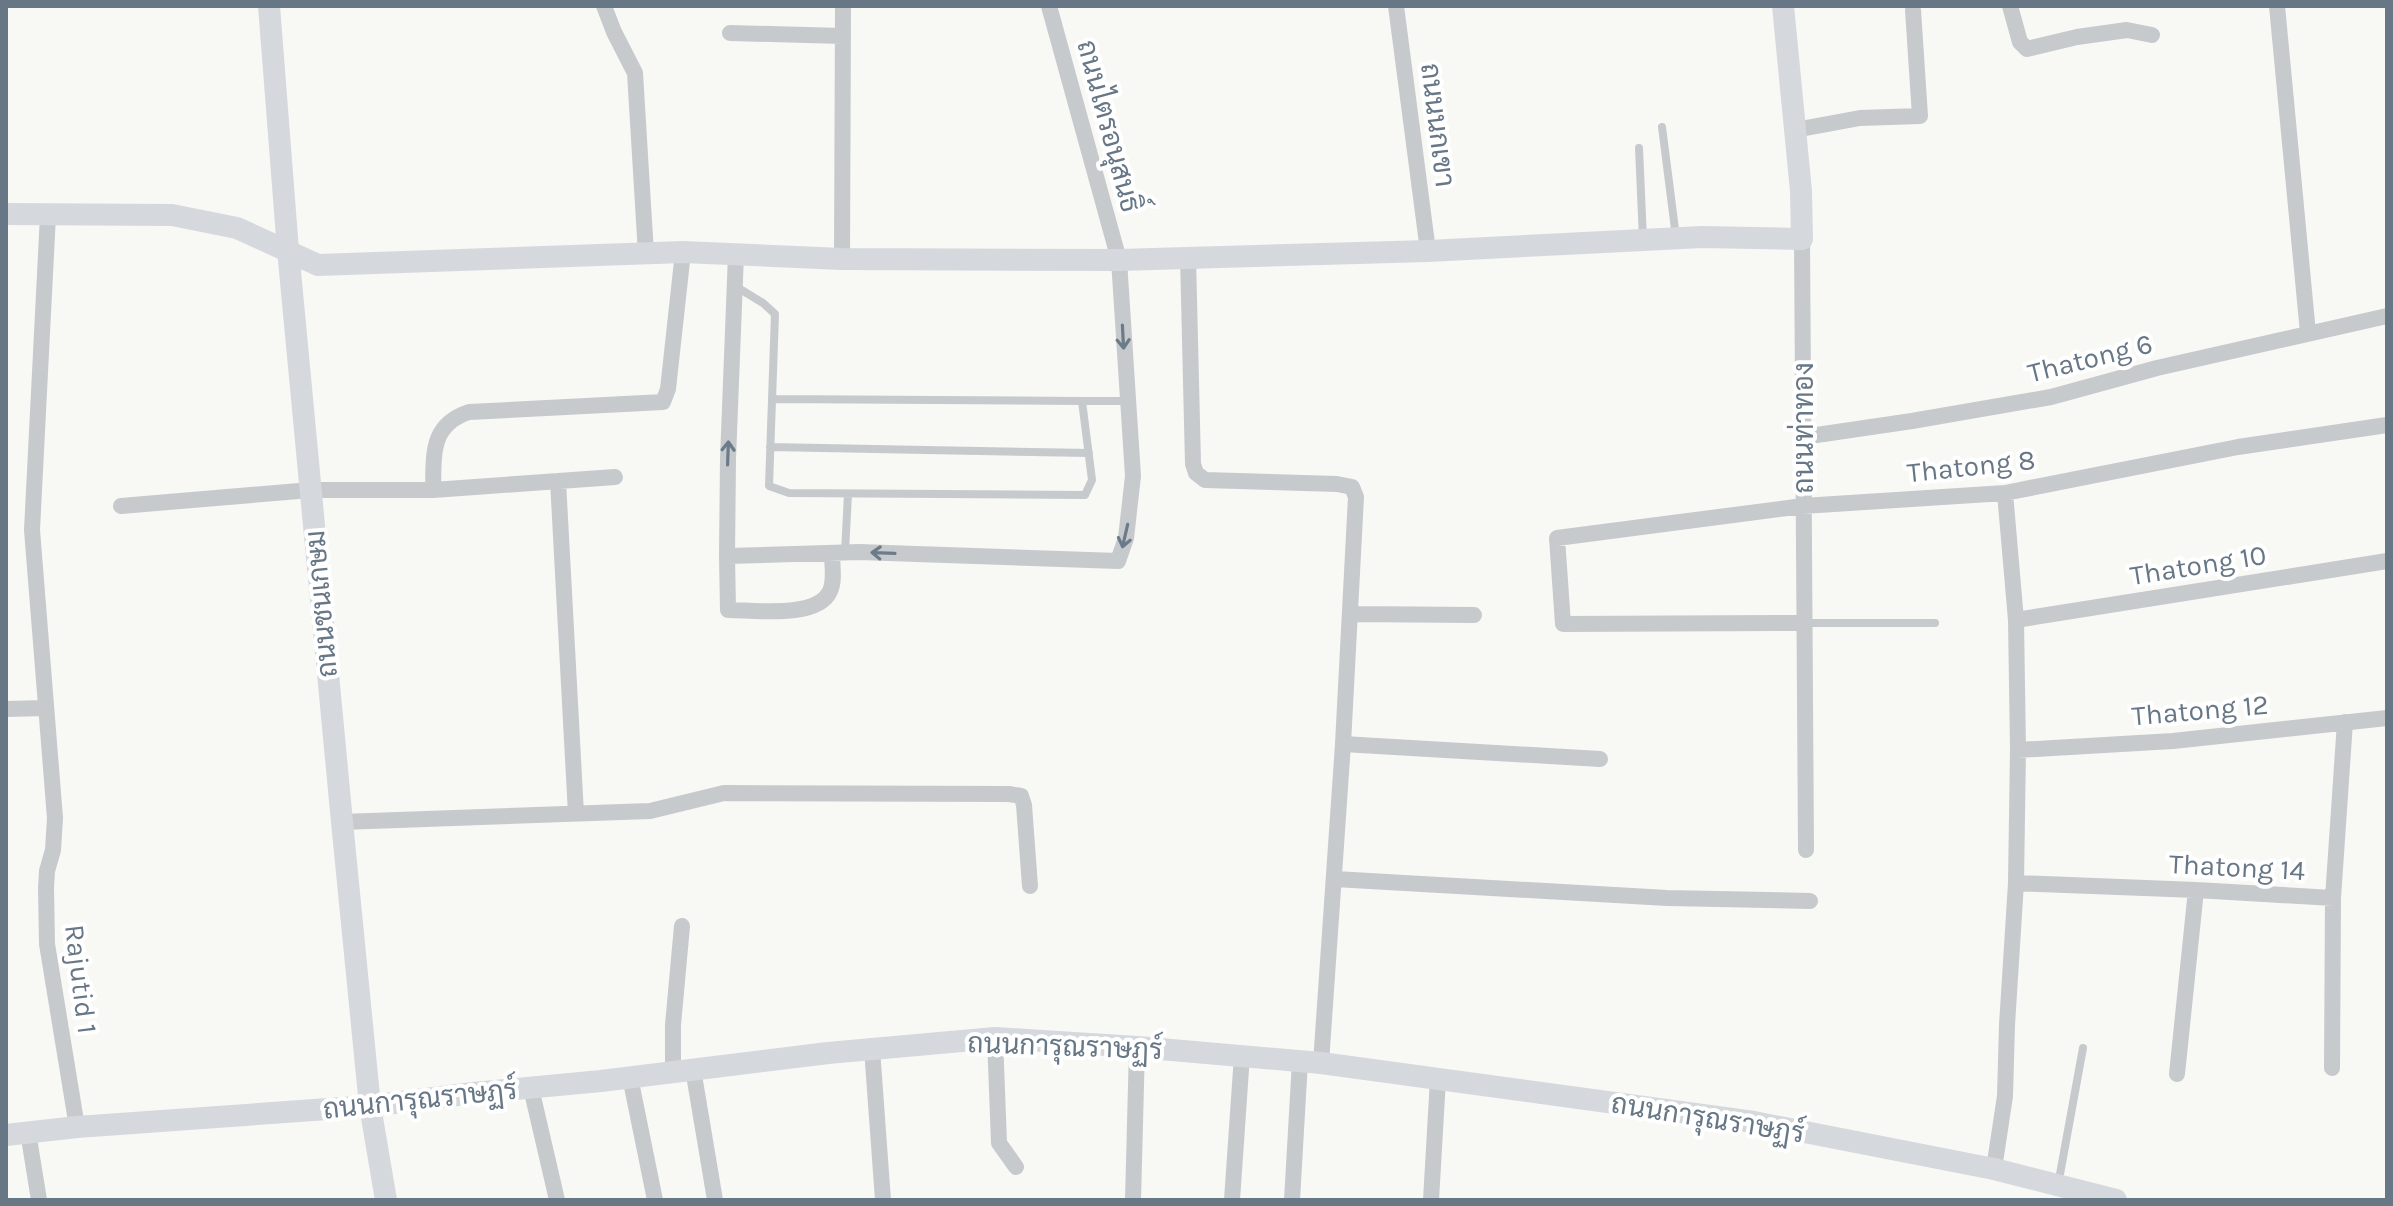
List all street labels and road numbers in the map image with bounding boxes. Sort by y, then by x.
street label: ถนนไตรอนุสนธิ์ [1067,34,1155,217]
street label: ถนนนกเขา [1414,61,1462,189]
street label: Thatong 6 [2024,327,2156,389]
street label: ถนนท่าทอง [1786,362,1820,494]
street label: Thatong 8 [1905,443,2037,489]
street label: ถนนชนเกษม [298,529,344,679]
street label: Thatong 10 [2128,538,2268,592]
street label: Thatong 12 [2130,688,2270,732]
street label: Thatong 14 [2168,847,2306,887]
street label: Rajutid 1 [58,923,104,1035]
street label: ถนนการุณราษฏร์ [967,1023,1163,1069]
street label: ถนนการุณราษฏร์ [321,1069,519,1129]
street label: ถนนการุณราษฏร์ [1609,1083,1807,1153]

